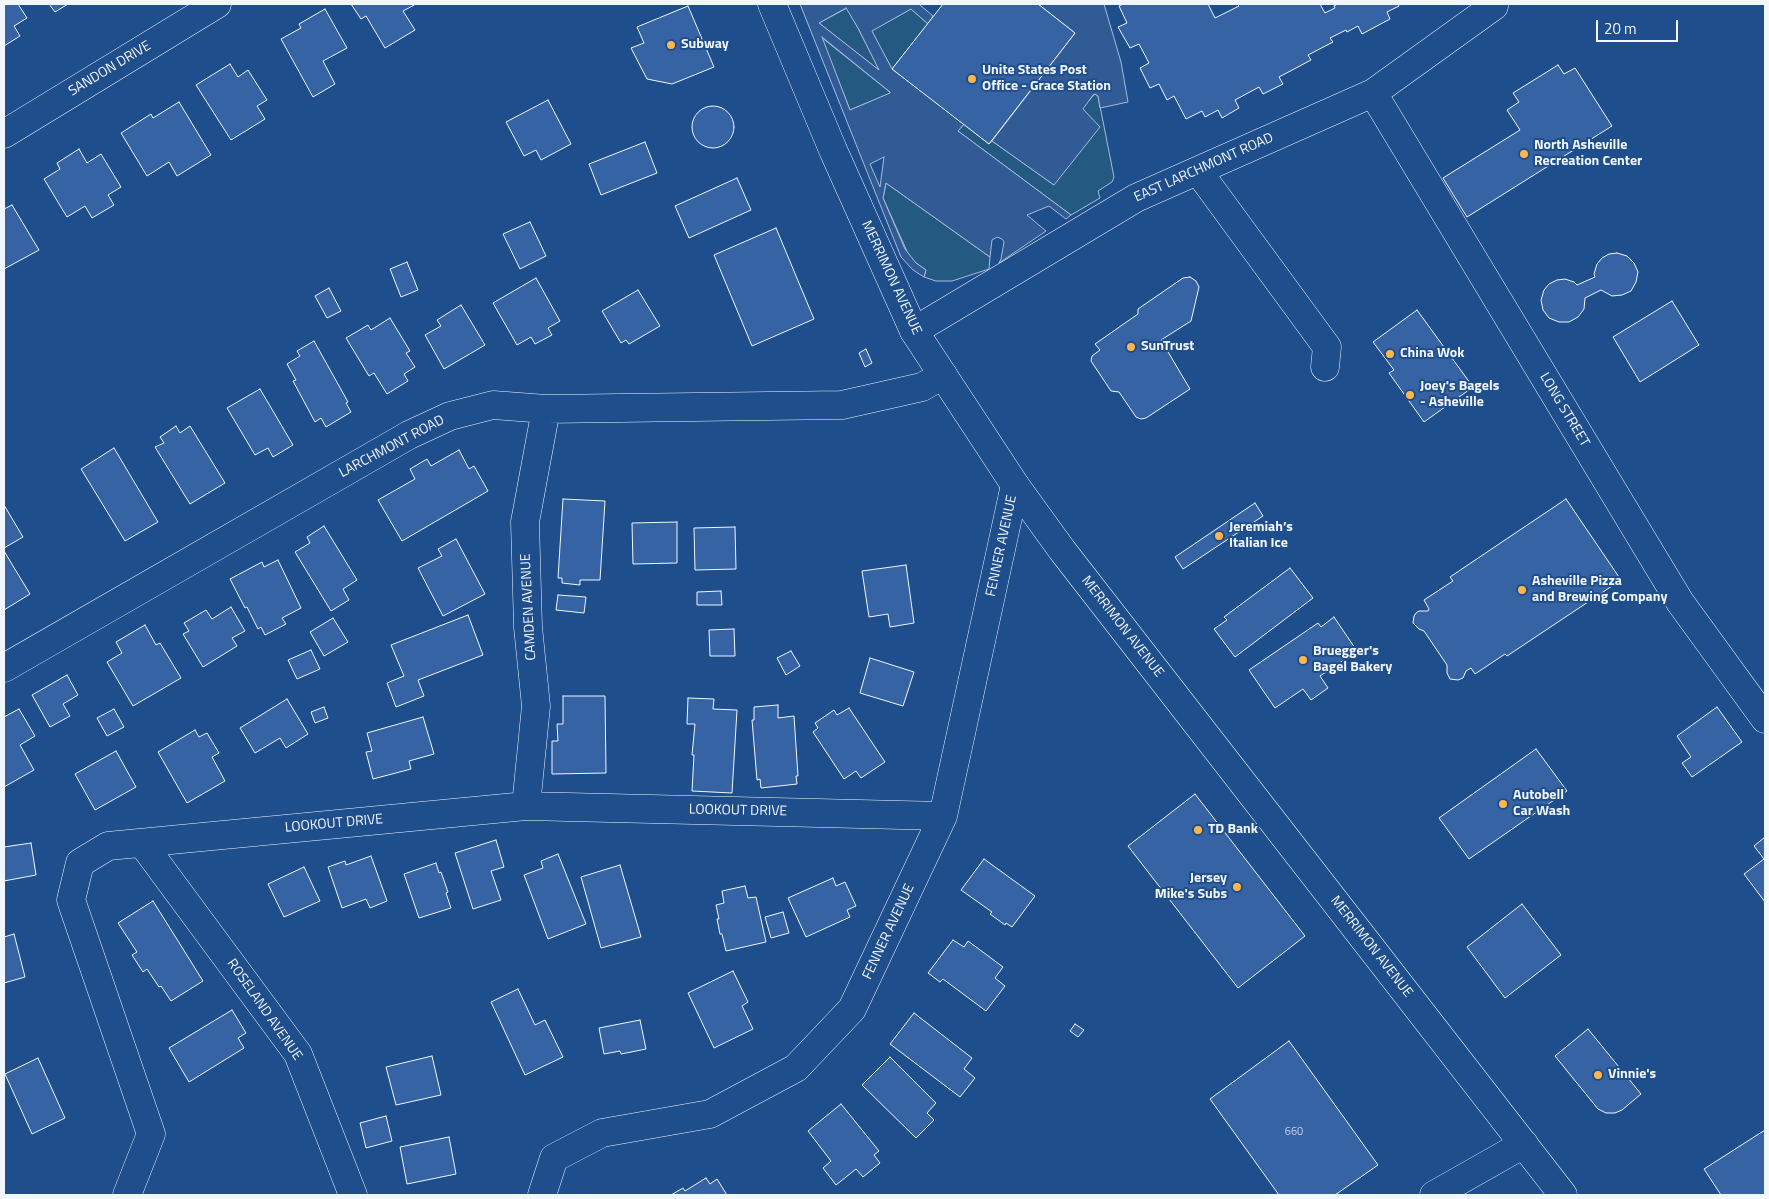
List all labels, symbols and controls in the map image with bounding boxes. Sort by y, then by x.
scale bar [1599,10,1682,42]
text: 20 m [1604,17,1637,40]
place label: Subway [681,37,729,53]
street label: SANDON DRIVE [66,38,154,100]
marker: Subway [665,39,677,51]
place label: Unite States Post Office - Grace Station [982,63,1111,95]
marker: Unite States Post Office - Grace Station [966,73,978,85]
street label: EAST LARCHMONT ROAD [1132,130,1276,206]
place label: North Asheville Recreation Center [1534,138,1642,170]
marker: North Asheville Recreation Center [1518,148,1530,160]
street label: MERRIMON AVENUE [857,218,925,338]
place label: SunTrust [1141,339,1194,355]
marker: SunTrust [1125,341,1137,353]
place label: China Wok [1400,346,1464,362]
marker: China Wok [1384,348,1396,360]
street label: LONG STREET [1535,370,1593,450]
place label: Joey's Bagels - Asheville [1420,379,1499,412]
marker: Joey's Bagels - Asheville [1404,389,1416,401]
street label: LARCHMONT ROAD [337,412,447,482]
street label: FENNER AVENUE [983,494,1021,598]
place label: Jeremiah’s Italian Ice [1229,520,1293,552]
marker: Jeremiah’s Italian Ice [1213,530,1225,542]
street label: CAMDEN AVENUE [518,553,540,661]
street label: MERRIMON AVENUE [1077,573,1167,681]
place label: Asheville Pizza and Brewing Company [1532,574,1667,606]
marker: Asheville Pizza and Brewing Company [1516,584,1528,596]
place label: Bruegger's Bagel Bakery [1313,644,1392,676]
marker: Bruegger's Bagel Bakery [1297,654,1309,666]
place label: Autobell Car Wash [1513,788,1570,820]
marker: Autobell Car Wash [1497,798,1509,810]
street label: LOOKOUT DRIVE [689,802,787,820]
street label: LOOKOUT DRIVE [284,811,384,837]
place label: TD Bank [1208,822,1258,838]
marker: TD Bank [1192,824,1204,836]
place label: Jersey Mike's Subs [1155,871,1227,904]
marker: Jersey Mike's Subs [1231,881,1243,893]
street label: FENNER AVENUE [860,882,918,982]
street label: MERRIMON AVENUE [1326,893,1416,1001]
street label: ROSELAND AVENUE [223,956,305,1064]
place label: Vinnie's [1608,1067,1656,1083]
marker: Vinnie's [1592,1069,1604,1081]
house number: 660 [1285,1125,1303,1139]

